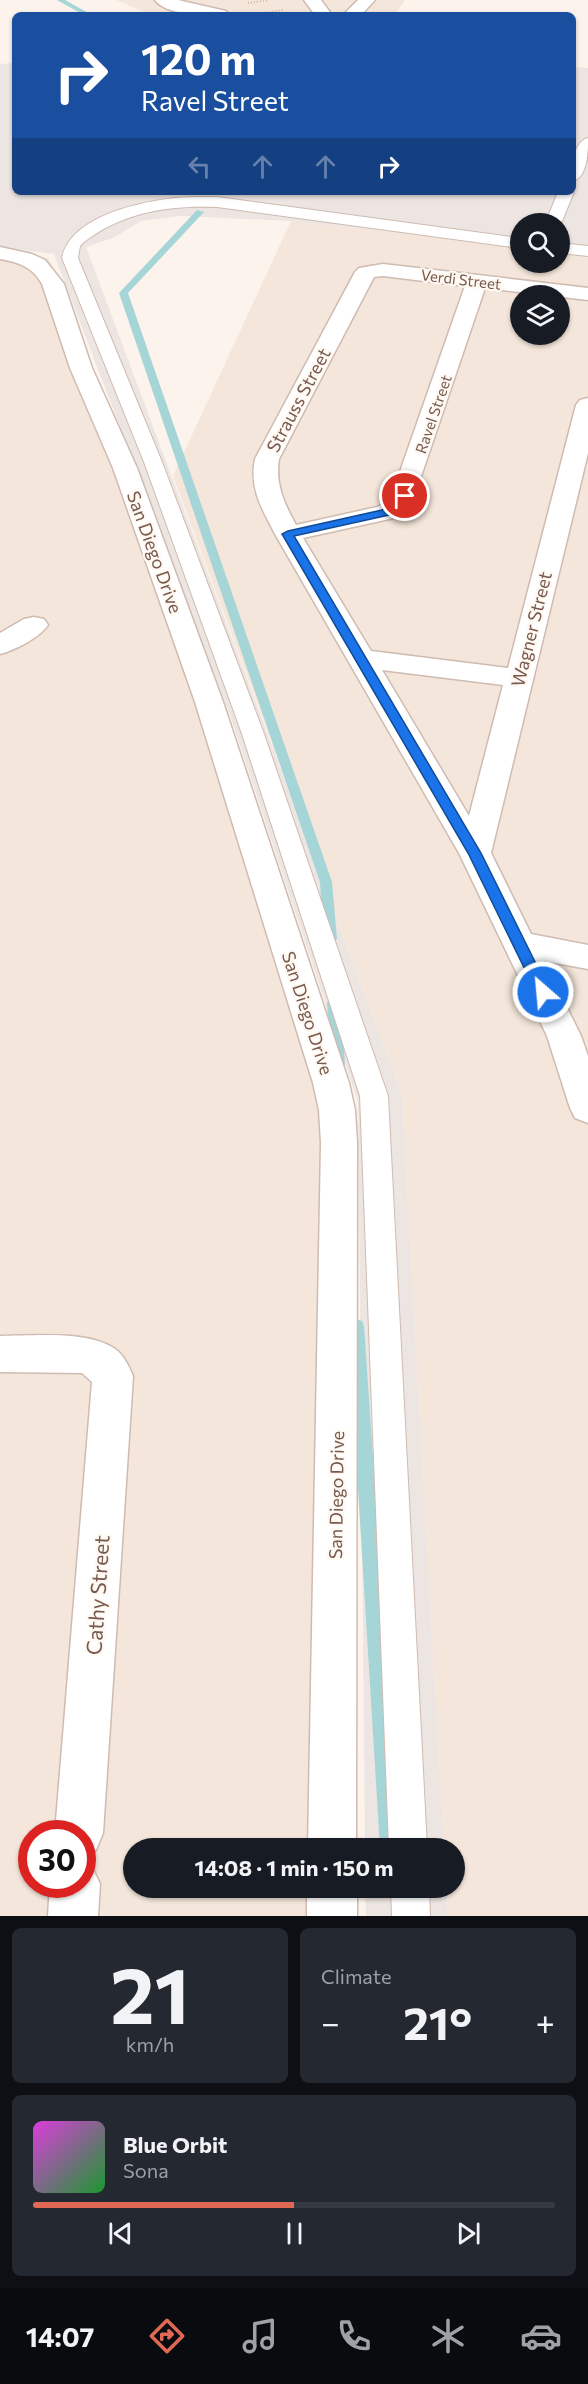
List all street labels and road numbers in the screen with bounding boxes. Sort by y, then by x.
street label: Verdi Street [420,265,502,293]
street label: Strauss Street [261,344,335,456]
street label: Ravel Street [411,372,455,456]
street label: San Diego Drive [123,488,187,616]
street label: Wagner Street [506,569,556,689]
street label: San Diego Drive [278,949,338,1077]
street label: San Diego Drive [324,1431,348,1559]
street label: Cathy Street [80,1534,114,1656]

